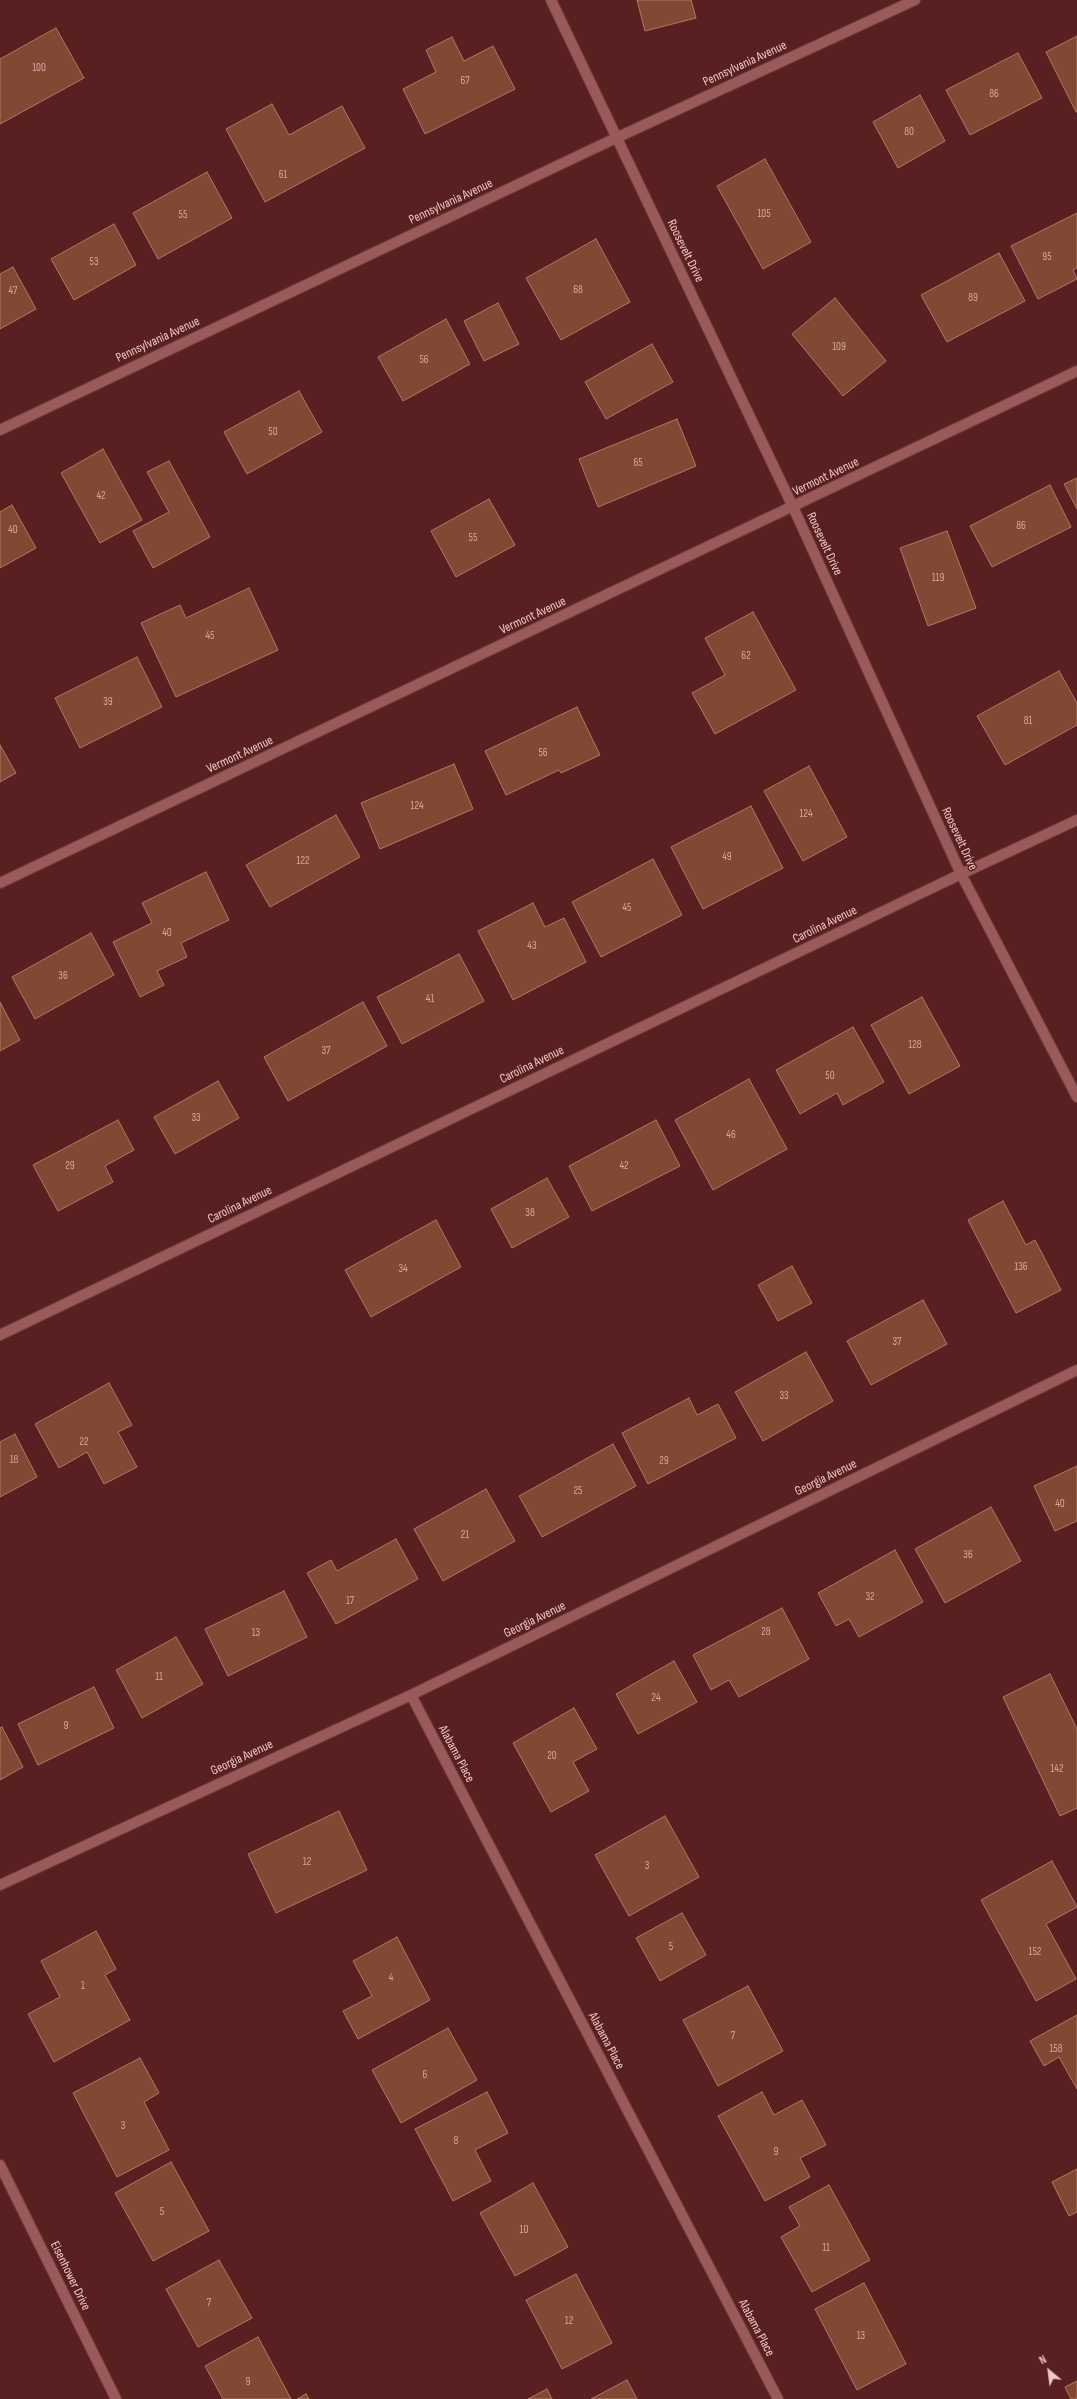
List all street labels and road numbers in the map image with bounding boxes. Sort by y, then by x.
street label: Pennsylvania Avenue [701,38,789,90]
street label: Pennsylvania Avenue [407,176,495,228]
street label: Roosevelt Drive [663,217,707,285]
street label: Pennsylvania Avenue [114,314,202,366]
street label: Vermont Avenue [790,454,862,500]
street label: Roosevelt Drive [803,510,845,578]
street label: Vermont Avenue [497,594,569,638]
street label: Vermont Avenue [204,733,276,777]
street label: Roosevelt Drive [938,805,980,873]
street label: Carolina Avenue [790,903,860,947]
street label: Carolina Avenue [497,1043,567,1087]
street label: Carolina Avenue [205,1183,275,1227]
street label: Georgia Avenue [792,1456,860,1500]
street label: Georgia Avenue [501,1598,569,1642]
street label: Alabama Place [435,1723,477,1785]
street label: Georgia Avenue [208,1737,276,1779]
street label: Alabama Place [585,2010,627,2072]
street label: Eisenhower Drive [47,2239,93,2313]
street label: Alabama Place [735,2297,777,2359]

